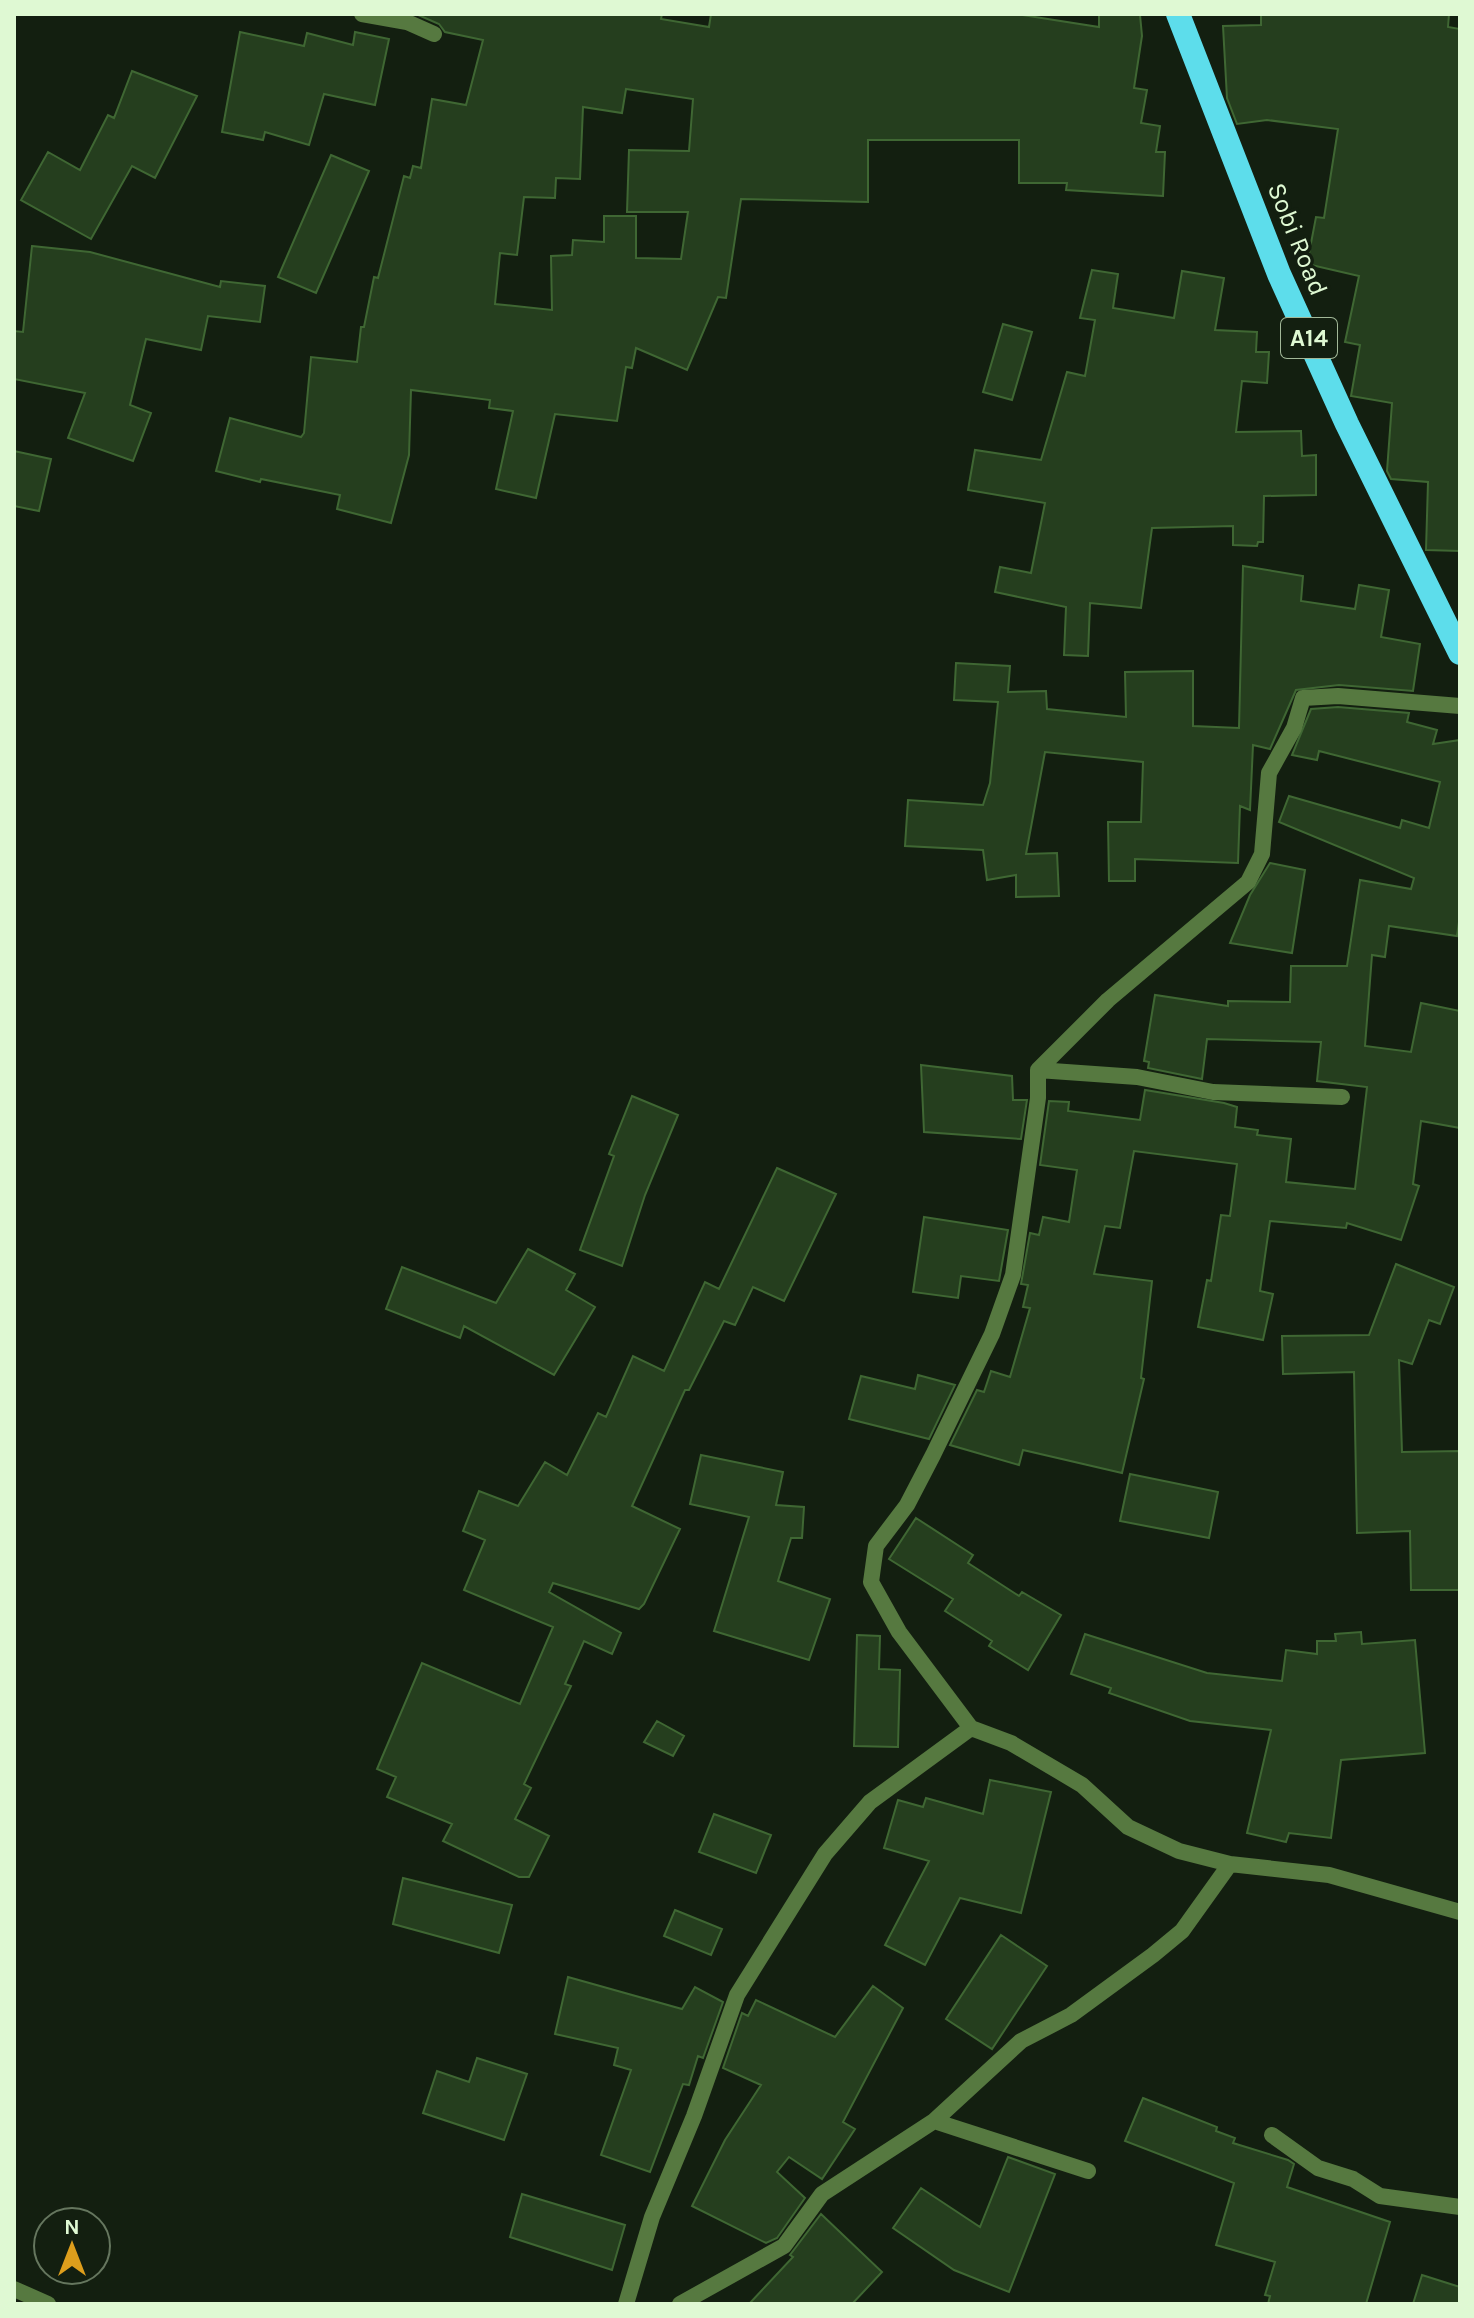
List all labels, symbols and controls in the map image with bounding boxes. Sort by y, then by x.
street label: Sobi Road [1261,178,1334,300]
road number: A14 [1281,318,1337,358]
north arrow [32,2206,112,2286]
text: N [64,2214,80,2240]

